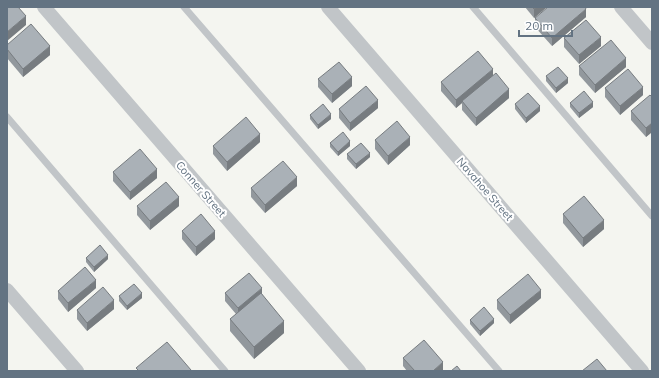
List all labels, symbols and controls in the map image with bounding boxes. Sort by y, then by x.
scale bar [519,12,572,38]
text: 20 m [525,18,553,33]
street label: Navahoe Street [454,155,516,224]
street label: Conner Street [173,158,229,220]

